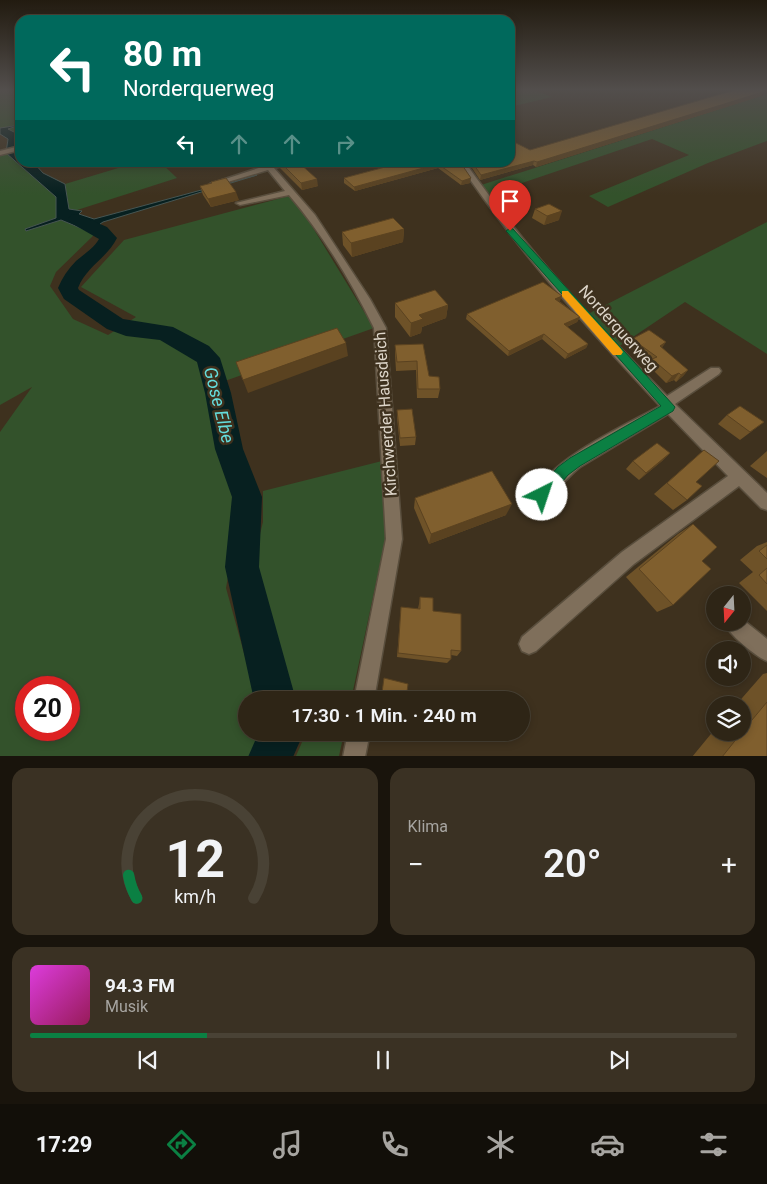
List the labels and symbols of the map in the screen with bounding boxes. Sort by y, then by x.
pin [489,180,531,231]
street label: Norderquerweg [575,281,663,376]
street label: Kirchwerder Hausdeich [370,331,401,497]
water label: Gose Elbe [200,365,239,445]
position arrow [515,468,567,520]
north arrow [706,586,751,631]
speed limit sign: 20 [15,676,80,741]

